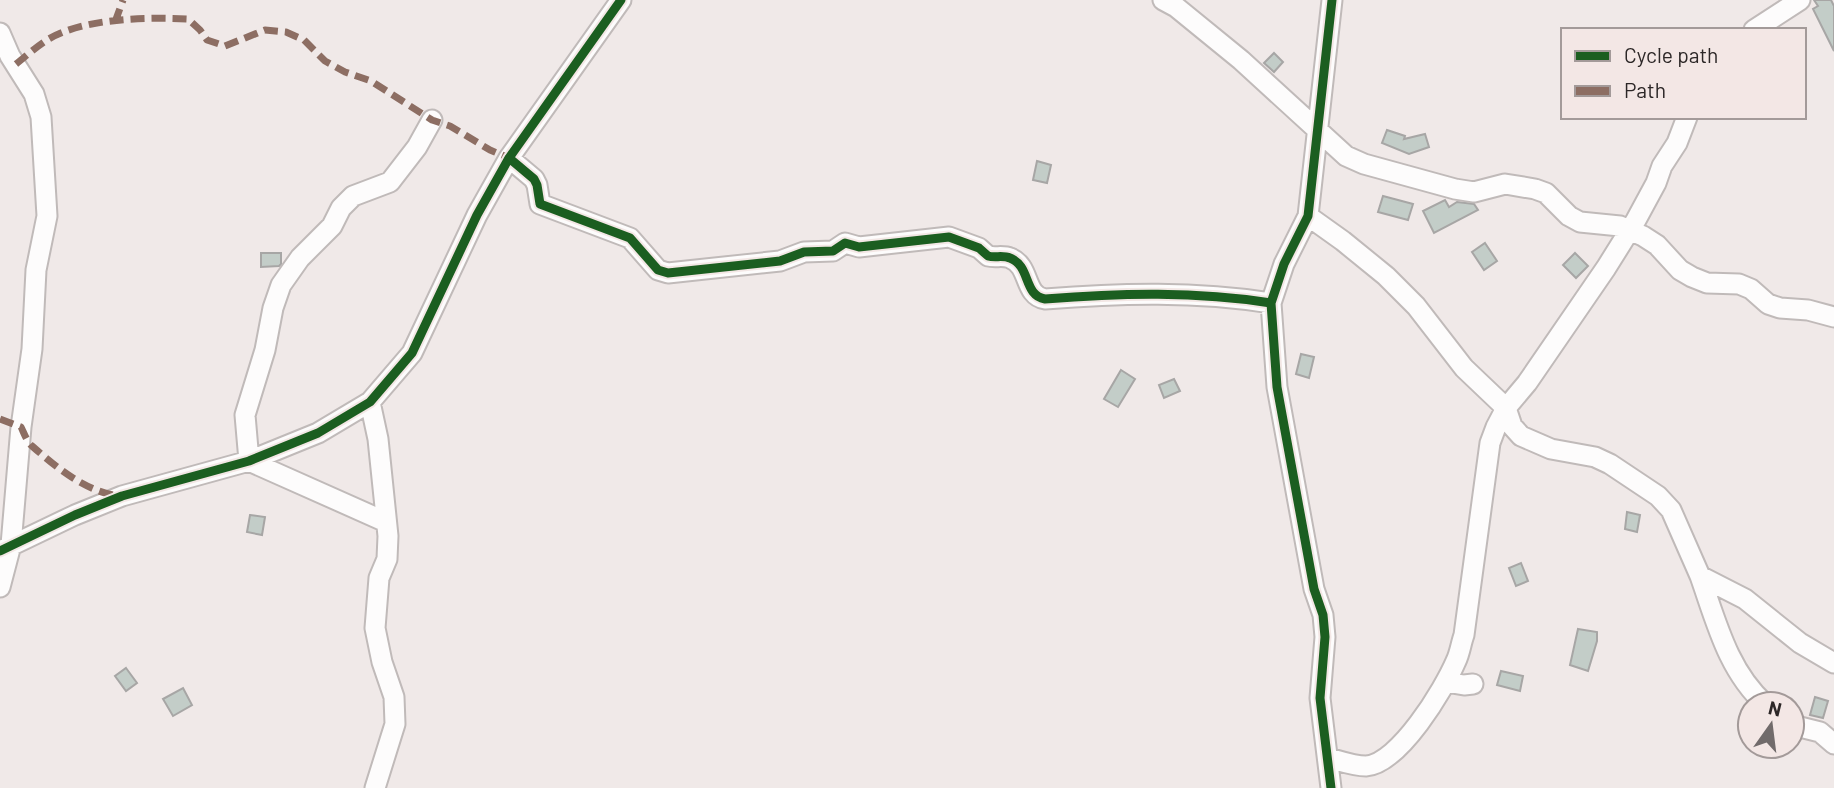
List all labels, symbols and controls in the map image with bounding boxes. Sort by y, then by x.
legend [1561,28,1806,119]
text: Cycle path [1624,42,1718,67]
text: Path [1624,77,1666,102]
north arrow [1736,690,1806,760]
text: N [1766,695,1784,721]

